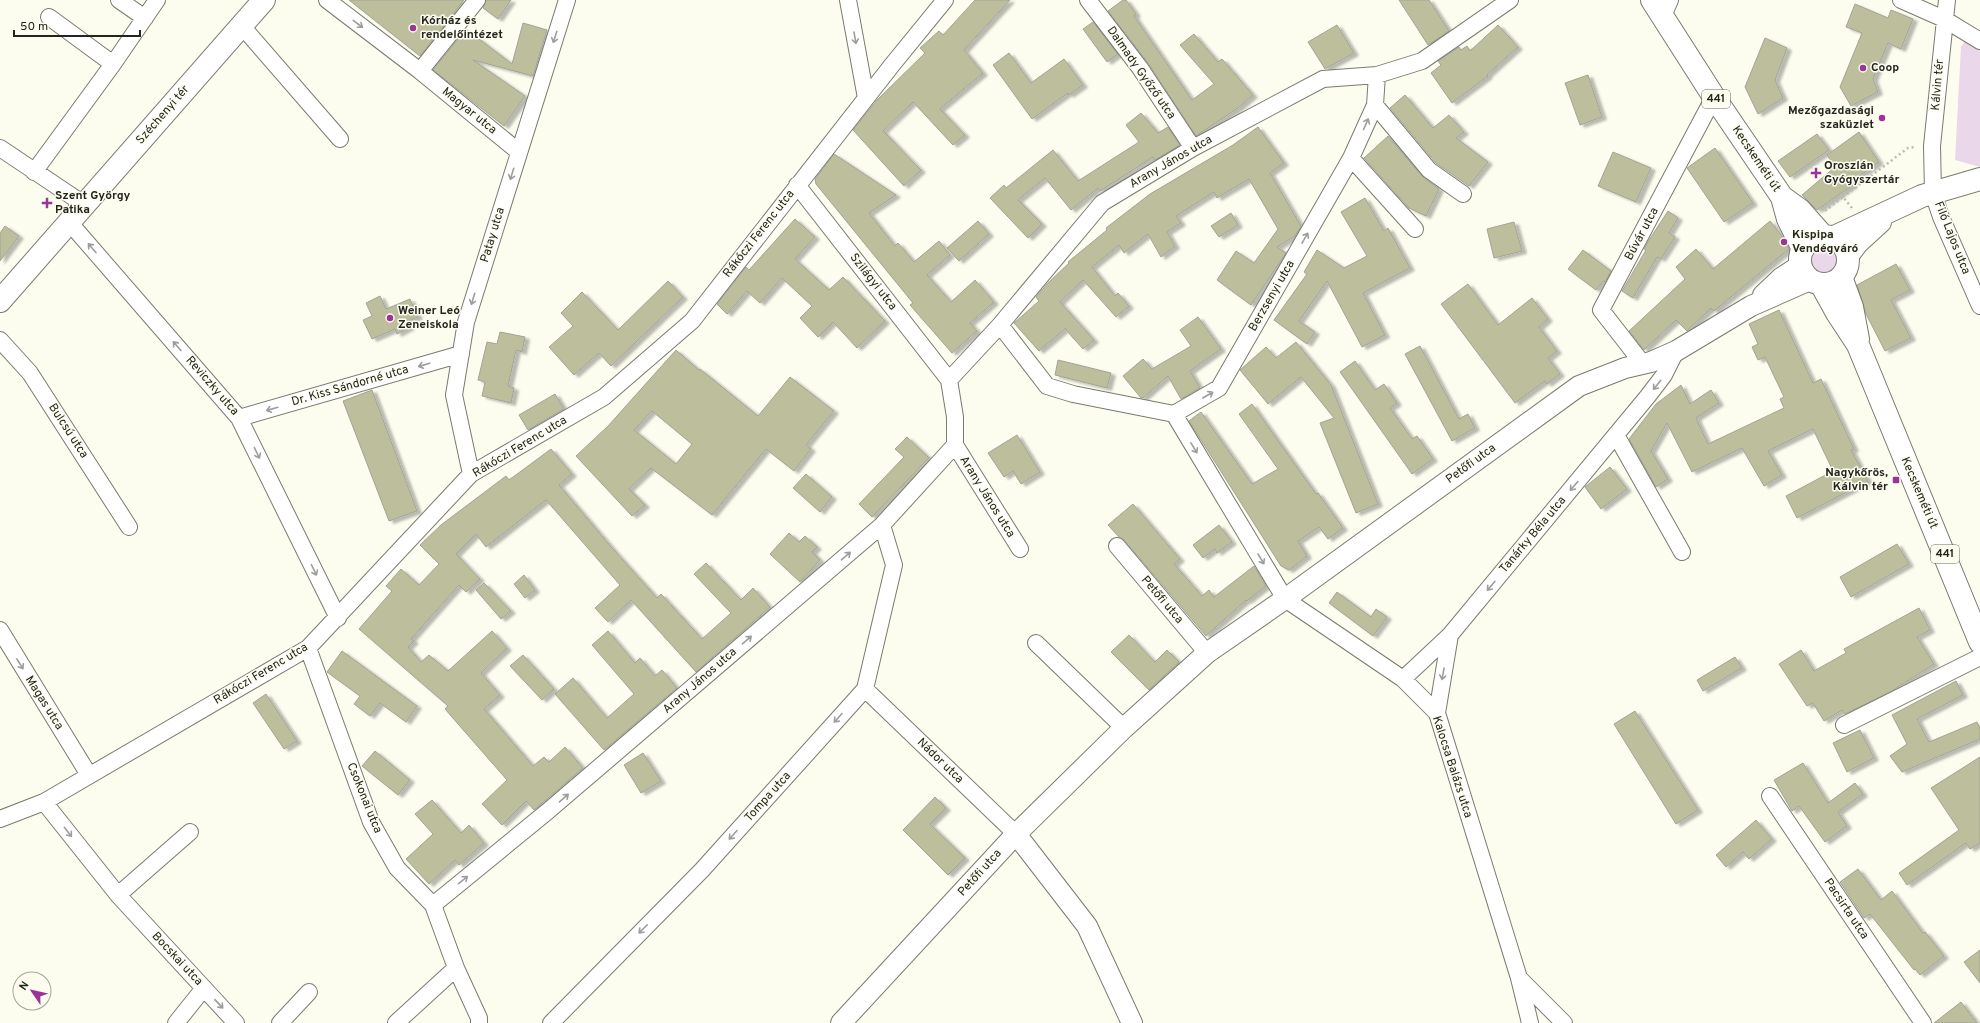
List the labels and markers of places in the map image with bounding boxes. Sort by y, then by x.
place label: Kórház és rendelőintézet [421,13,503,43]
marker: Kórház és rendelőintézet [408,23,418,33]
place label: Coop [1871,60,1899,76]
marker: Coop [1858,63,1868,73]
place label: Mezőgazdasági szaküzlet [1788,103,1874,133]
marker: Mezőgazdasági szaküzlet [1877,113,1887,123]
place label: Oroszlán Gyógyszertár [1824,158,1899,188]
marker: Oroszlán Gyógyszertár [1811,168,1821,178]
place label: Szent György Patika [55,188,131,218]
marker: Szent György Patika [42,198,52,208]
place label: Kispipa Vendégváró [1792,227,1859,257]
marker: Kispipa Vendégváró [1779,237,1789,247]
place label: Weiner Leó Zeneiskola [398,303,460,333]
marker: Weiner Leó Zeneiskola [385,313,395,323]
place label: Nagykőrös, Kálvin tér [1825,465,1888,495]
marker: Nagykőrös, Kálvin tér [1891,475,1901,485]

